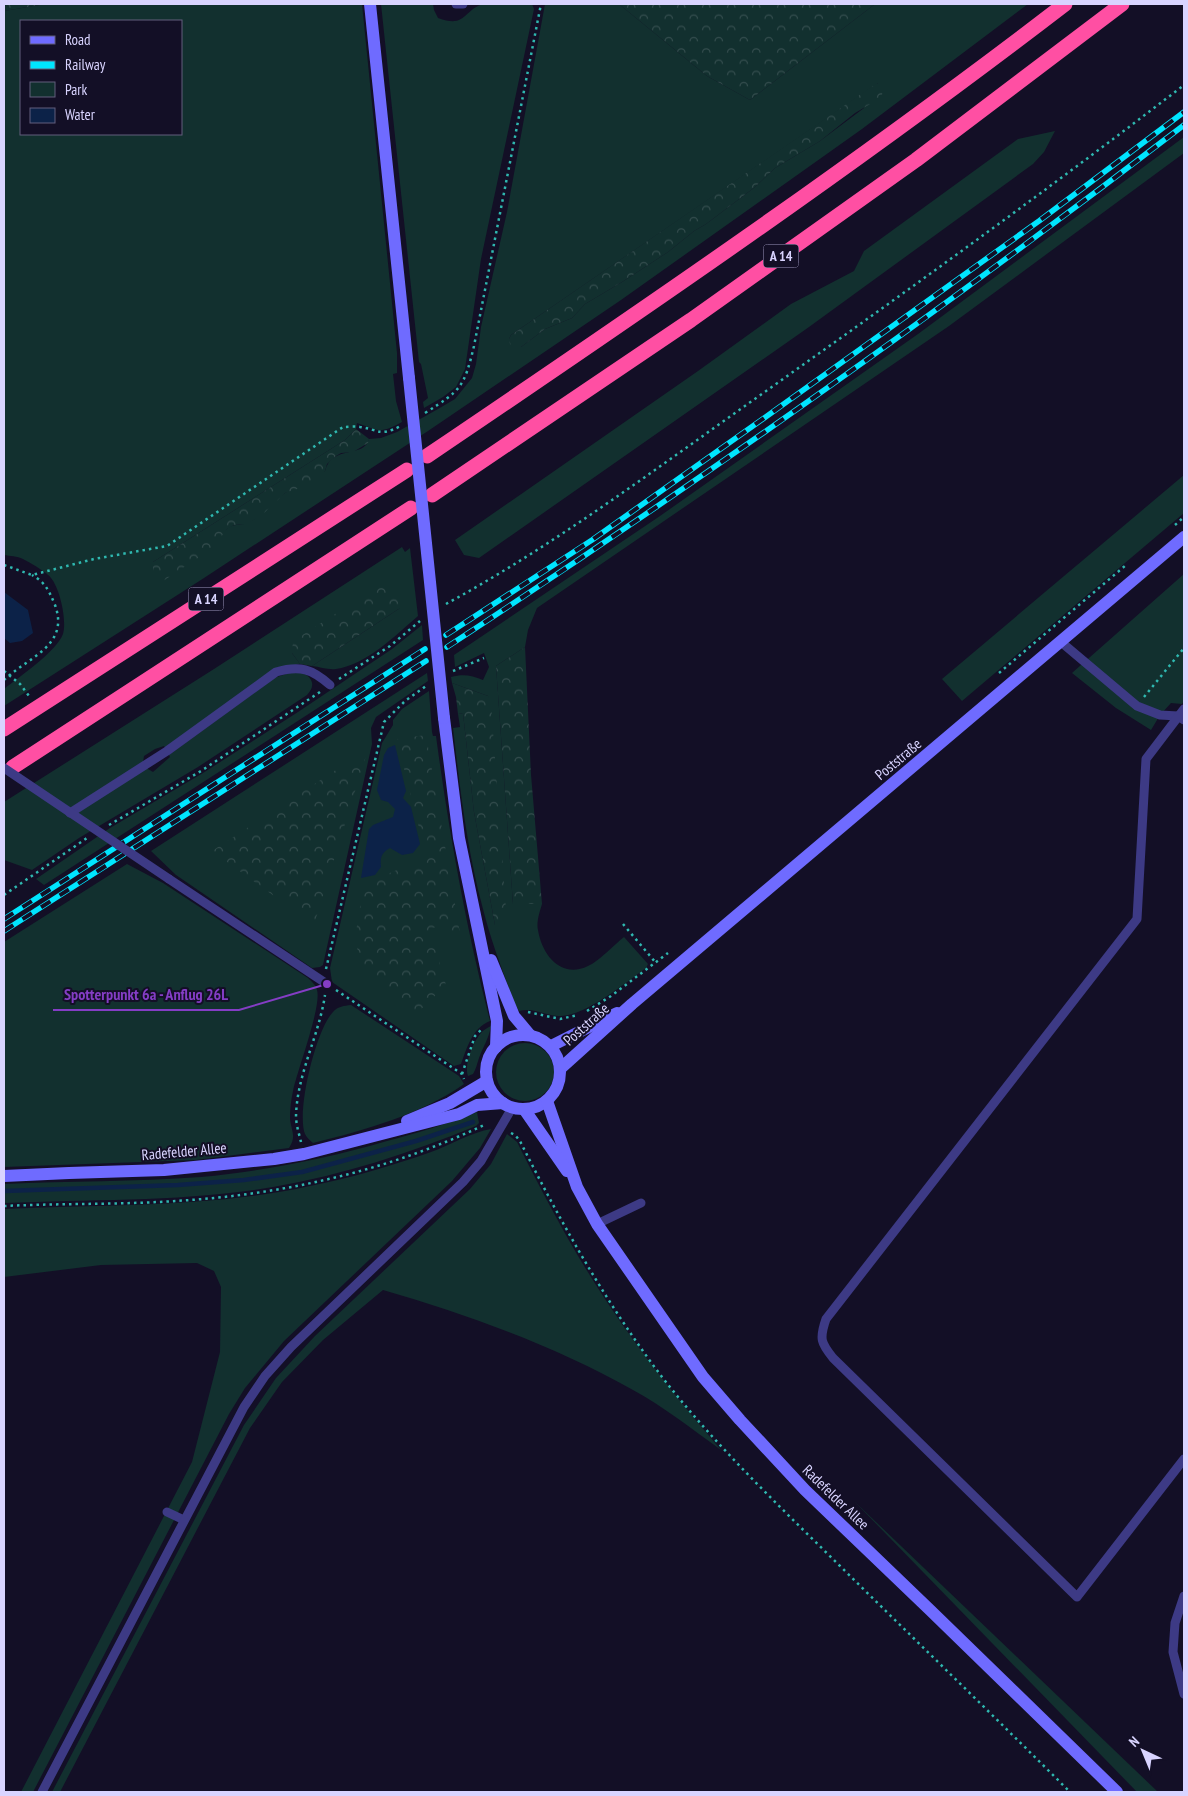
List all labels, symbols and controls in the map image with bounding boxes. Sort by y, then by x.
legend [20,20,182,135]
text: Road [65,30,91,49]
text: Railway [65,55,106,74]
text: Park [65,80,87,99]
text: Water [65,105,96,124]
road number: A 14 [764,245,798,268]
road number: A 14 [188,588,224,610]
street label: Poststraße [871,734,925,784]
callout: Spotterpunkt 6a - Anflug 26L [53,979,239,1010]
text: Spotterpunkt 6a - Anflug 26L [64,984,228,1004]
street label: Poststraße [559,999,613,1049]
street label: Radefelder Allee [141,1138,227,1164]
street label: Radefelder Allee [799,1461,873,1533]
north arrow [1118,1726,1168,1776]
text: N [1125,1733,1143,1751]

